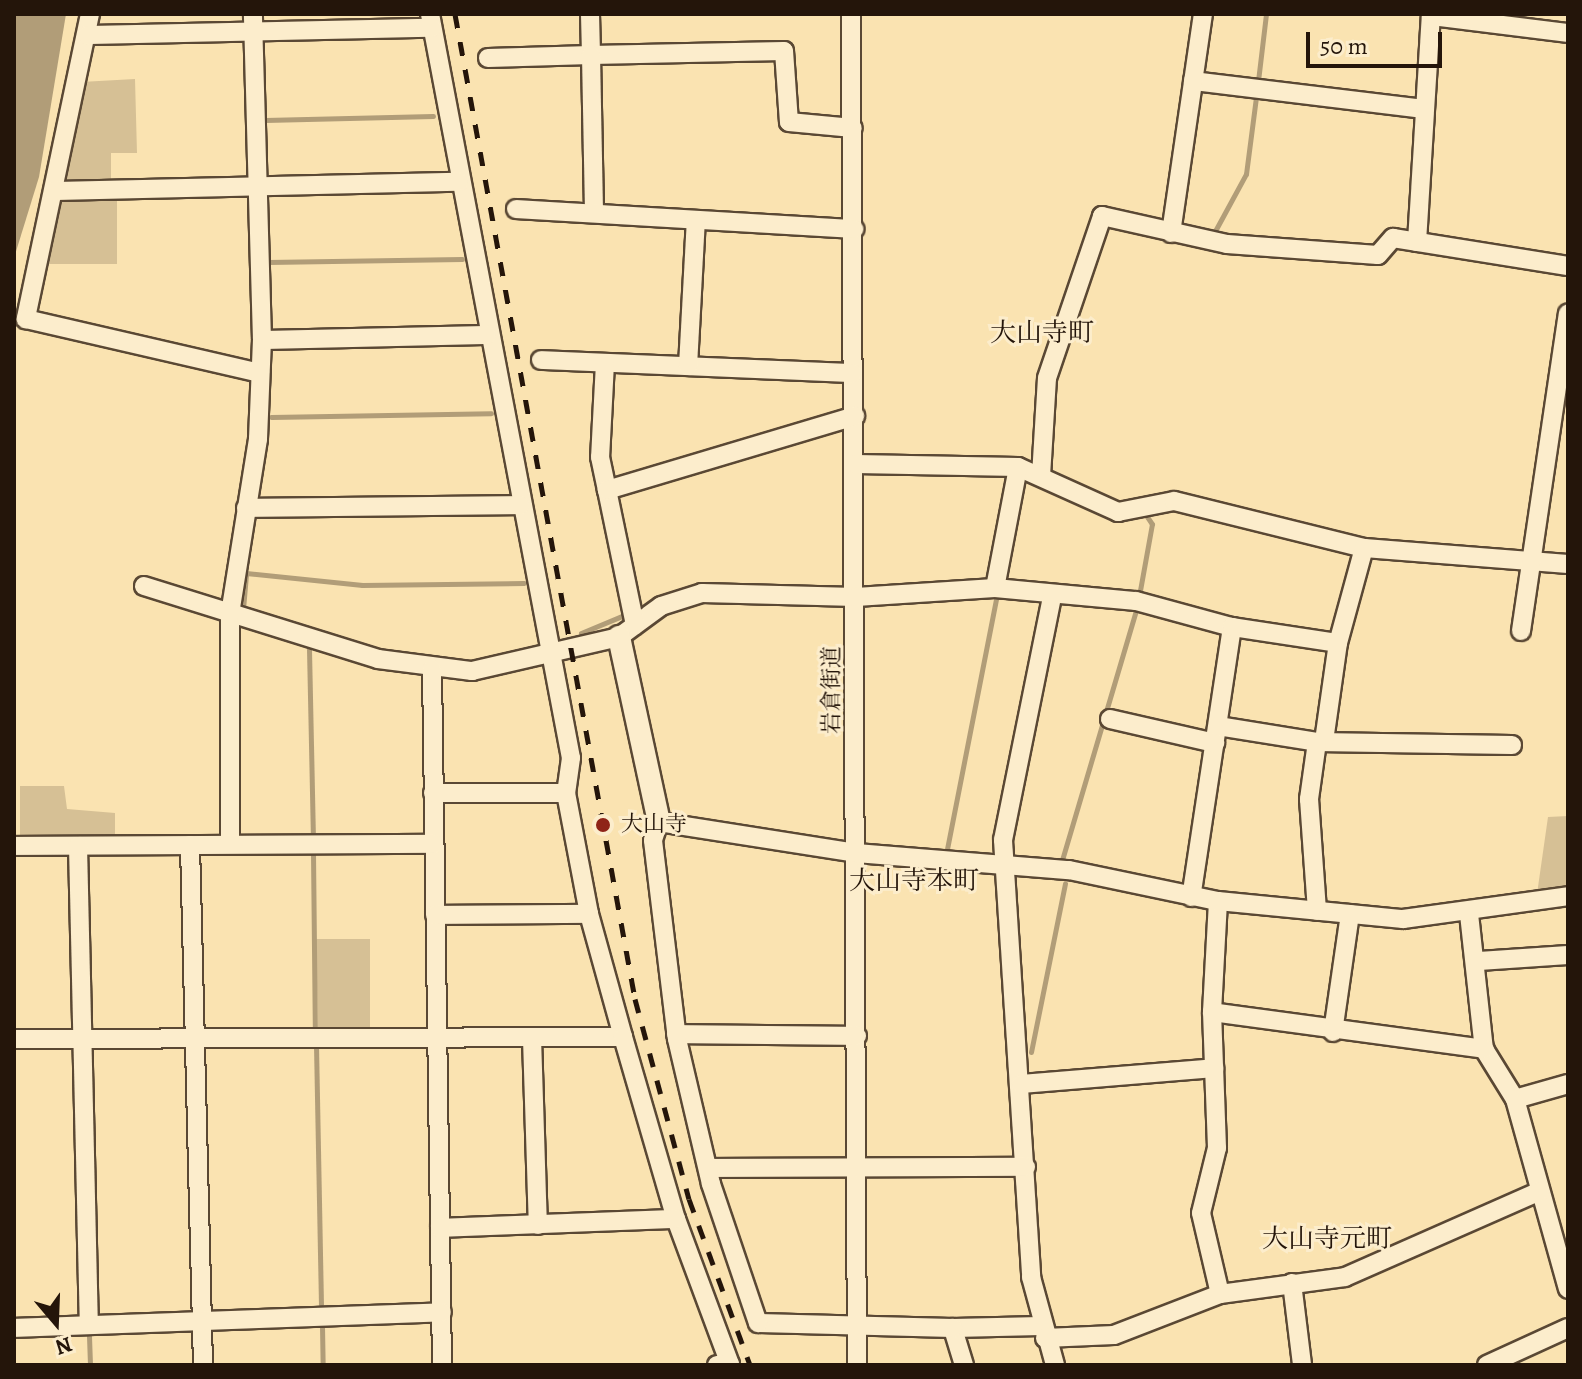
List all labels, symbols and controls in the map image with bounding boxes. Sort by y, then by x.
scale bar [1310,16,1446,66]
text: 50 m [1320,30,1368,62]
district label: 大山寺町 [990,317,1094,349]
street label: 岩倉街道 [819,646,845,734]
place label: 大山寺 [621,812,687,838]
marker: 大山寺 [592,814,614,836]
district label: 大山寺本町 [849,865,979,897]
district label: 大山寺元町 [1262,1223,1392,1255]
north arrow [16,1283,96,1363]
text: N [51,1329,76,1362]

